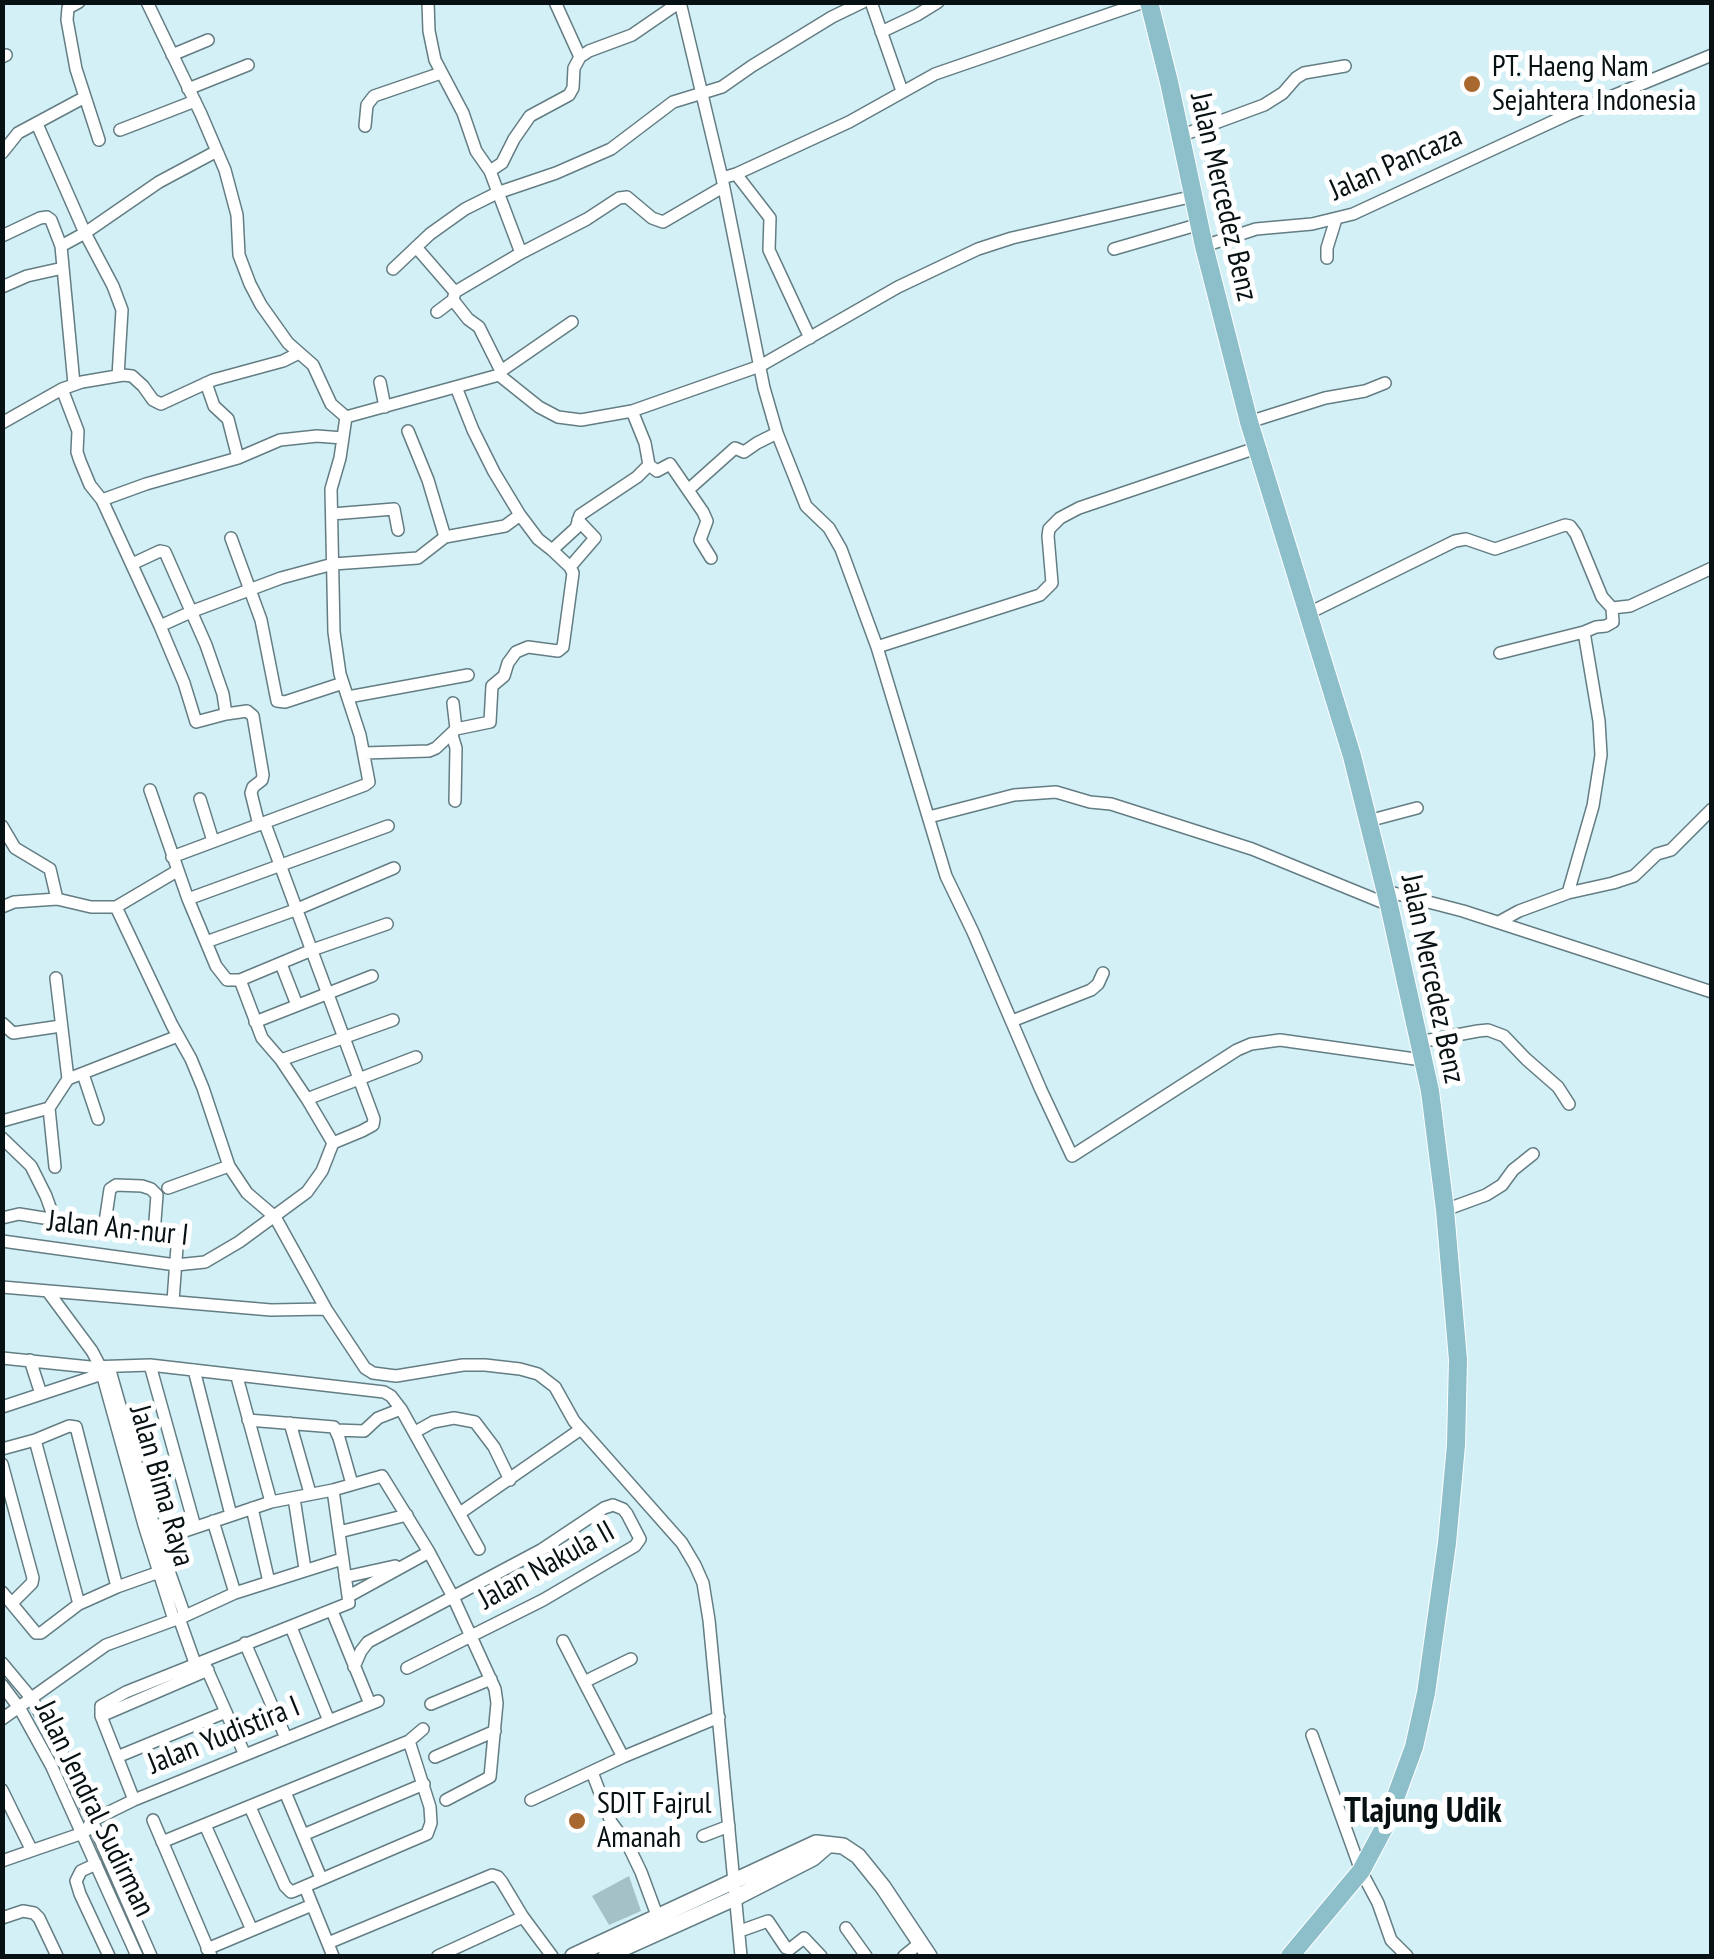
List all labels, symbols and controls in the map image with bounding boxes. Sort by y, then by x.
place label: PT. Haeng Nam Sejahtera Indonesia [1492,49,1696,120]
marker: PT. Haeng Nam Sejahtera Indonesia [1461,73,1483,95]
street label: Jalan Mercedez Benz [1182,89,1264,305]
street label: Jalan Pancaza [1324,119,1468,209]
street label: Jalan Mercedez Benz [1392,871,1472,1087]
street label: Jalan An-nur I [46,1204,190,1254]
street label: Jalan Bima Raya [121,1401,201,1571]
street label: Jalan Nakula II [473,1514,621,1618]
street label: Jalan Yudistira I [143,1689,305,1783]
street label: Jalan Jendral Sudirman [26,1695,162,1923]
place label: SDIT Fajrul Amanah [597,1786,711,1856]
district label: Tlajung Udik [1344,1791,1502,1833]
marker: SDIT Fajrul Amanah [566,1810,588,1832]

